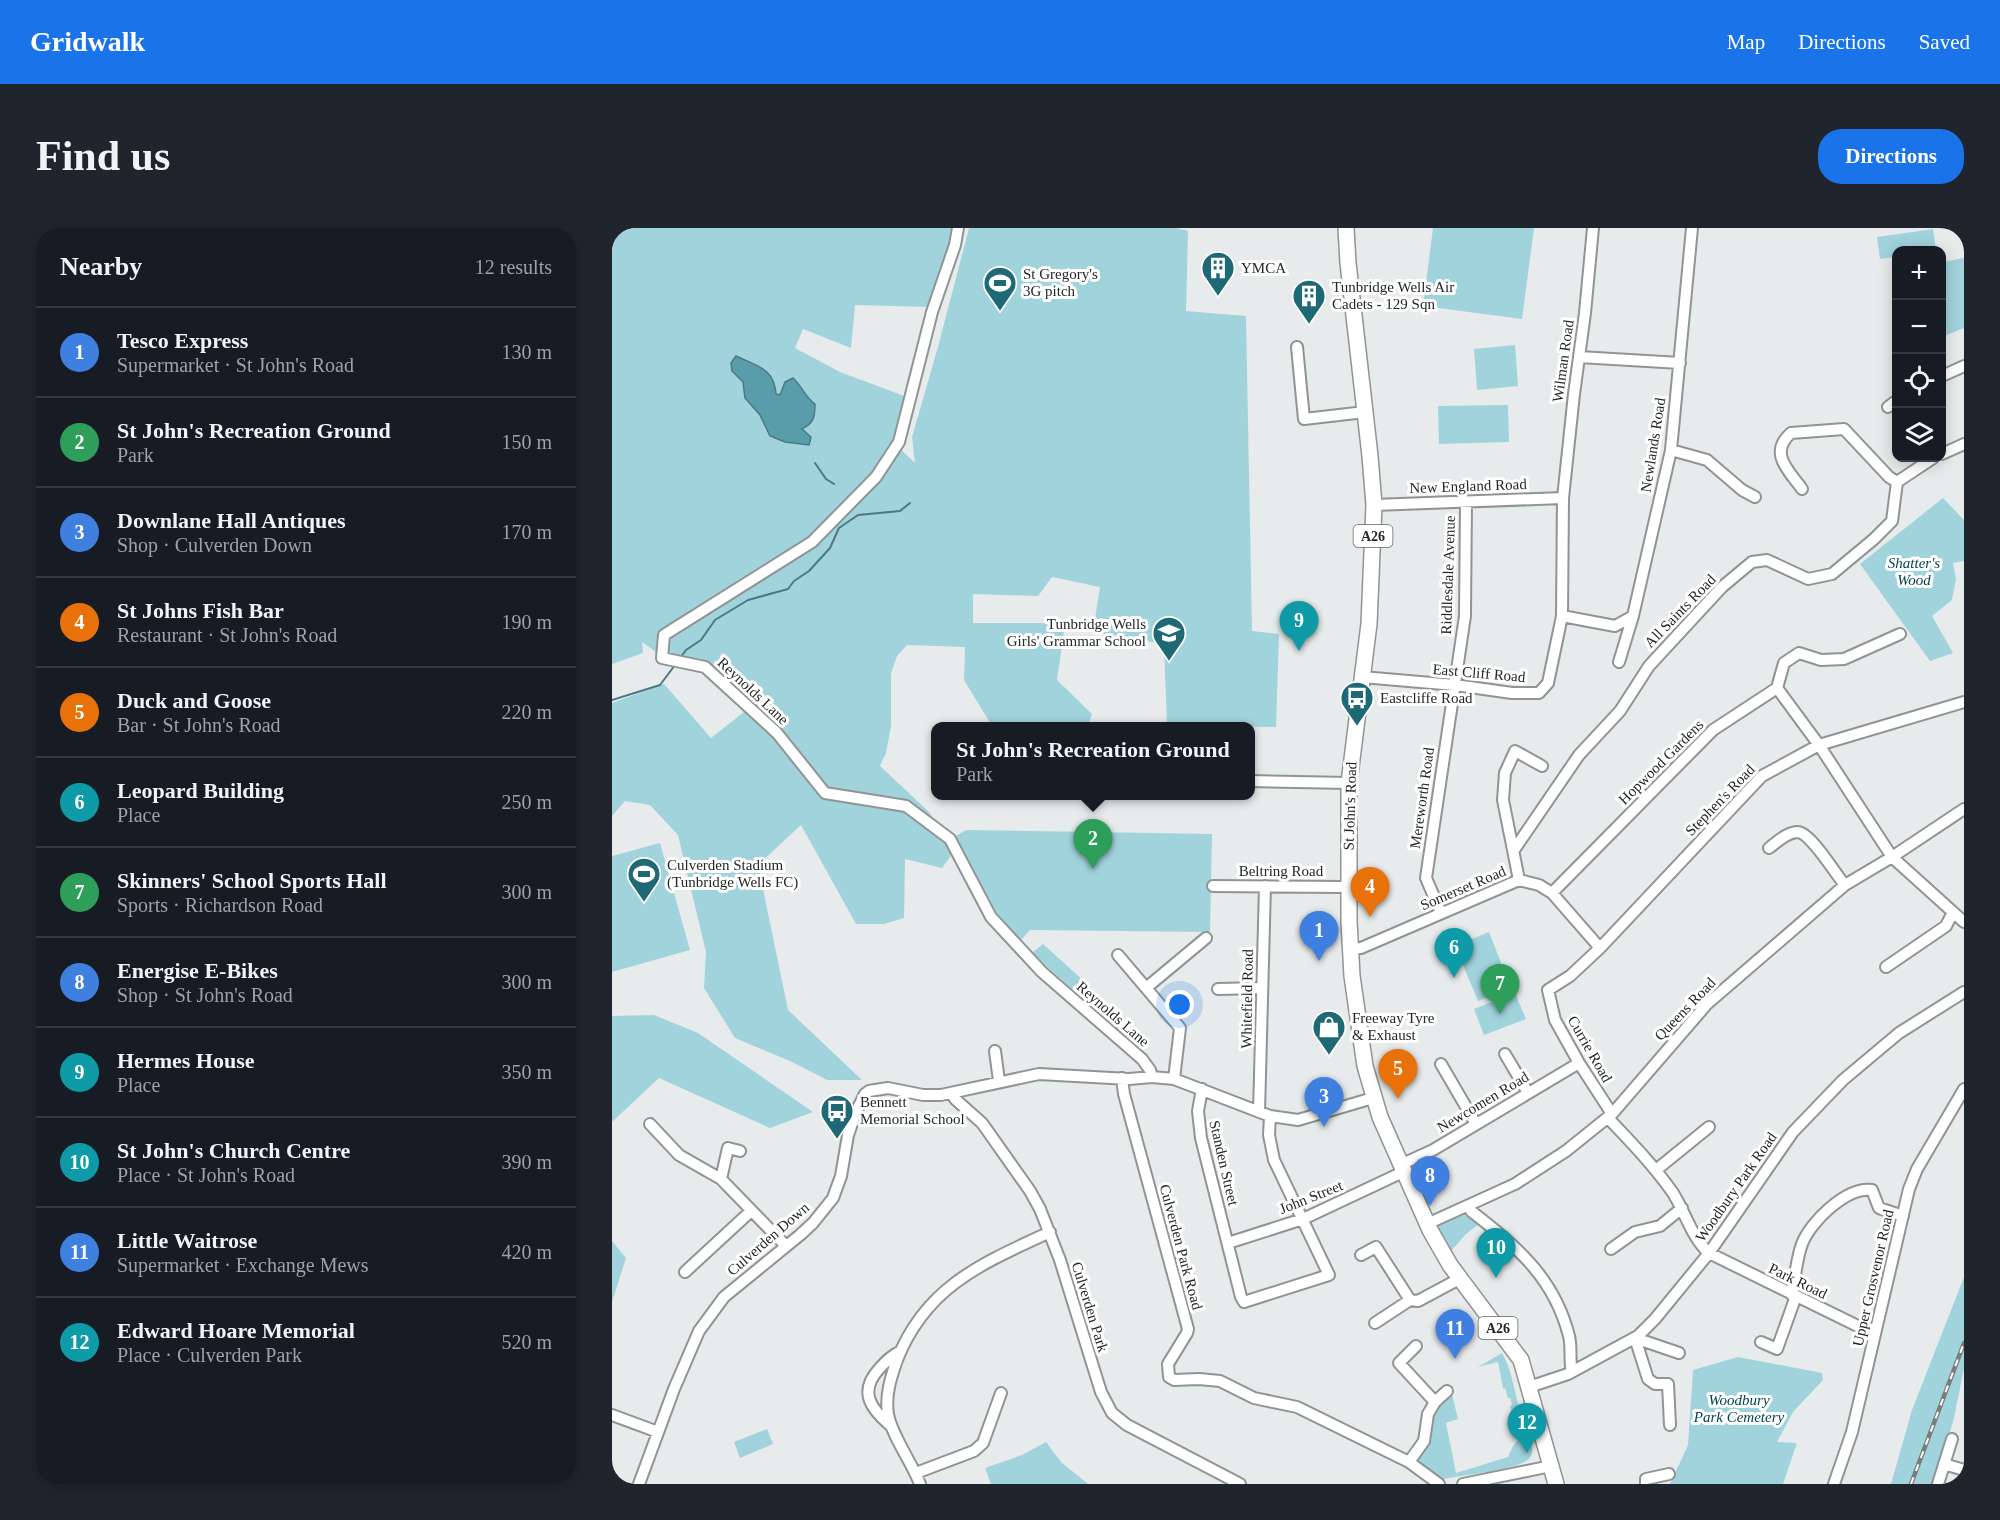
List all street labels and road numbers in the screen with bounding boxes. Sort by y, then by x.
street label: Wilman Road [1549,318,1577,403]
street label: Newlands Road [1638,396,1668,493]
street label: New England Road [1409,476,1527,496]
street label: Riddlesdale Avenue [1438,515,1458,635]
road number: A26 [1354,525,1392,547]
street label: All Saints Road [1641,571,1719,651]
street label: Reynolds Lane [714,654,792,728]
street label: East Cliff Road [1432,661,1527,685]
street label: Hopwood Gardens [1615,716,1707,808]
street label: Mereworth Road [1407,746,1437,850]
street label: St John's Road [1340,761,1360,851]
street label: Stephen's Road [1682,761,1758,839]
street label: Beltring Road [1239,863,1324,879]
street label: Somerset Road [1418,863,1509,913]
street label: Whitefield Road [1238,949,1256,1049]
street label: Queens Road [1651,974,1719,1043]
street label: Reynolds Lane [1074,978,1153,1050]
street label: Currie Road [1565,1013,1616,1085]
street label: Newcomen Road [1434,1068,1532,1136]
street label: Standen Street [1206,1119,1242,1208]
street label: Woodbury Park Road [1692,1129,1780,1245]
street label: John Street [1277,1177,1346,1217]
street label: Culverden Park Road [1157,1183,1206,1312]
street label: Culverden Down [724,1199,812,1279]
street label: Upper Grosvenor Road [1849,1208,1897,1348]
street label: Culverden Park [1069,1260,1111,1355]
street label: Park Road [1766,1260,1830,1302]
road number: A26 [1478,1317,1518,1339]

